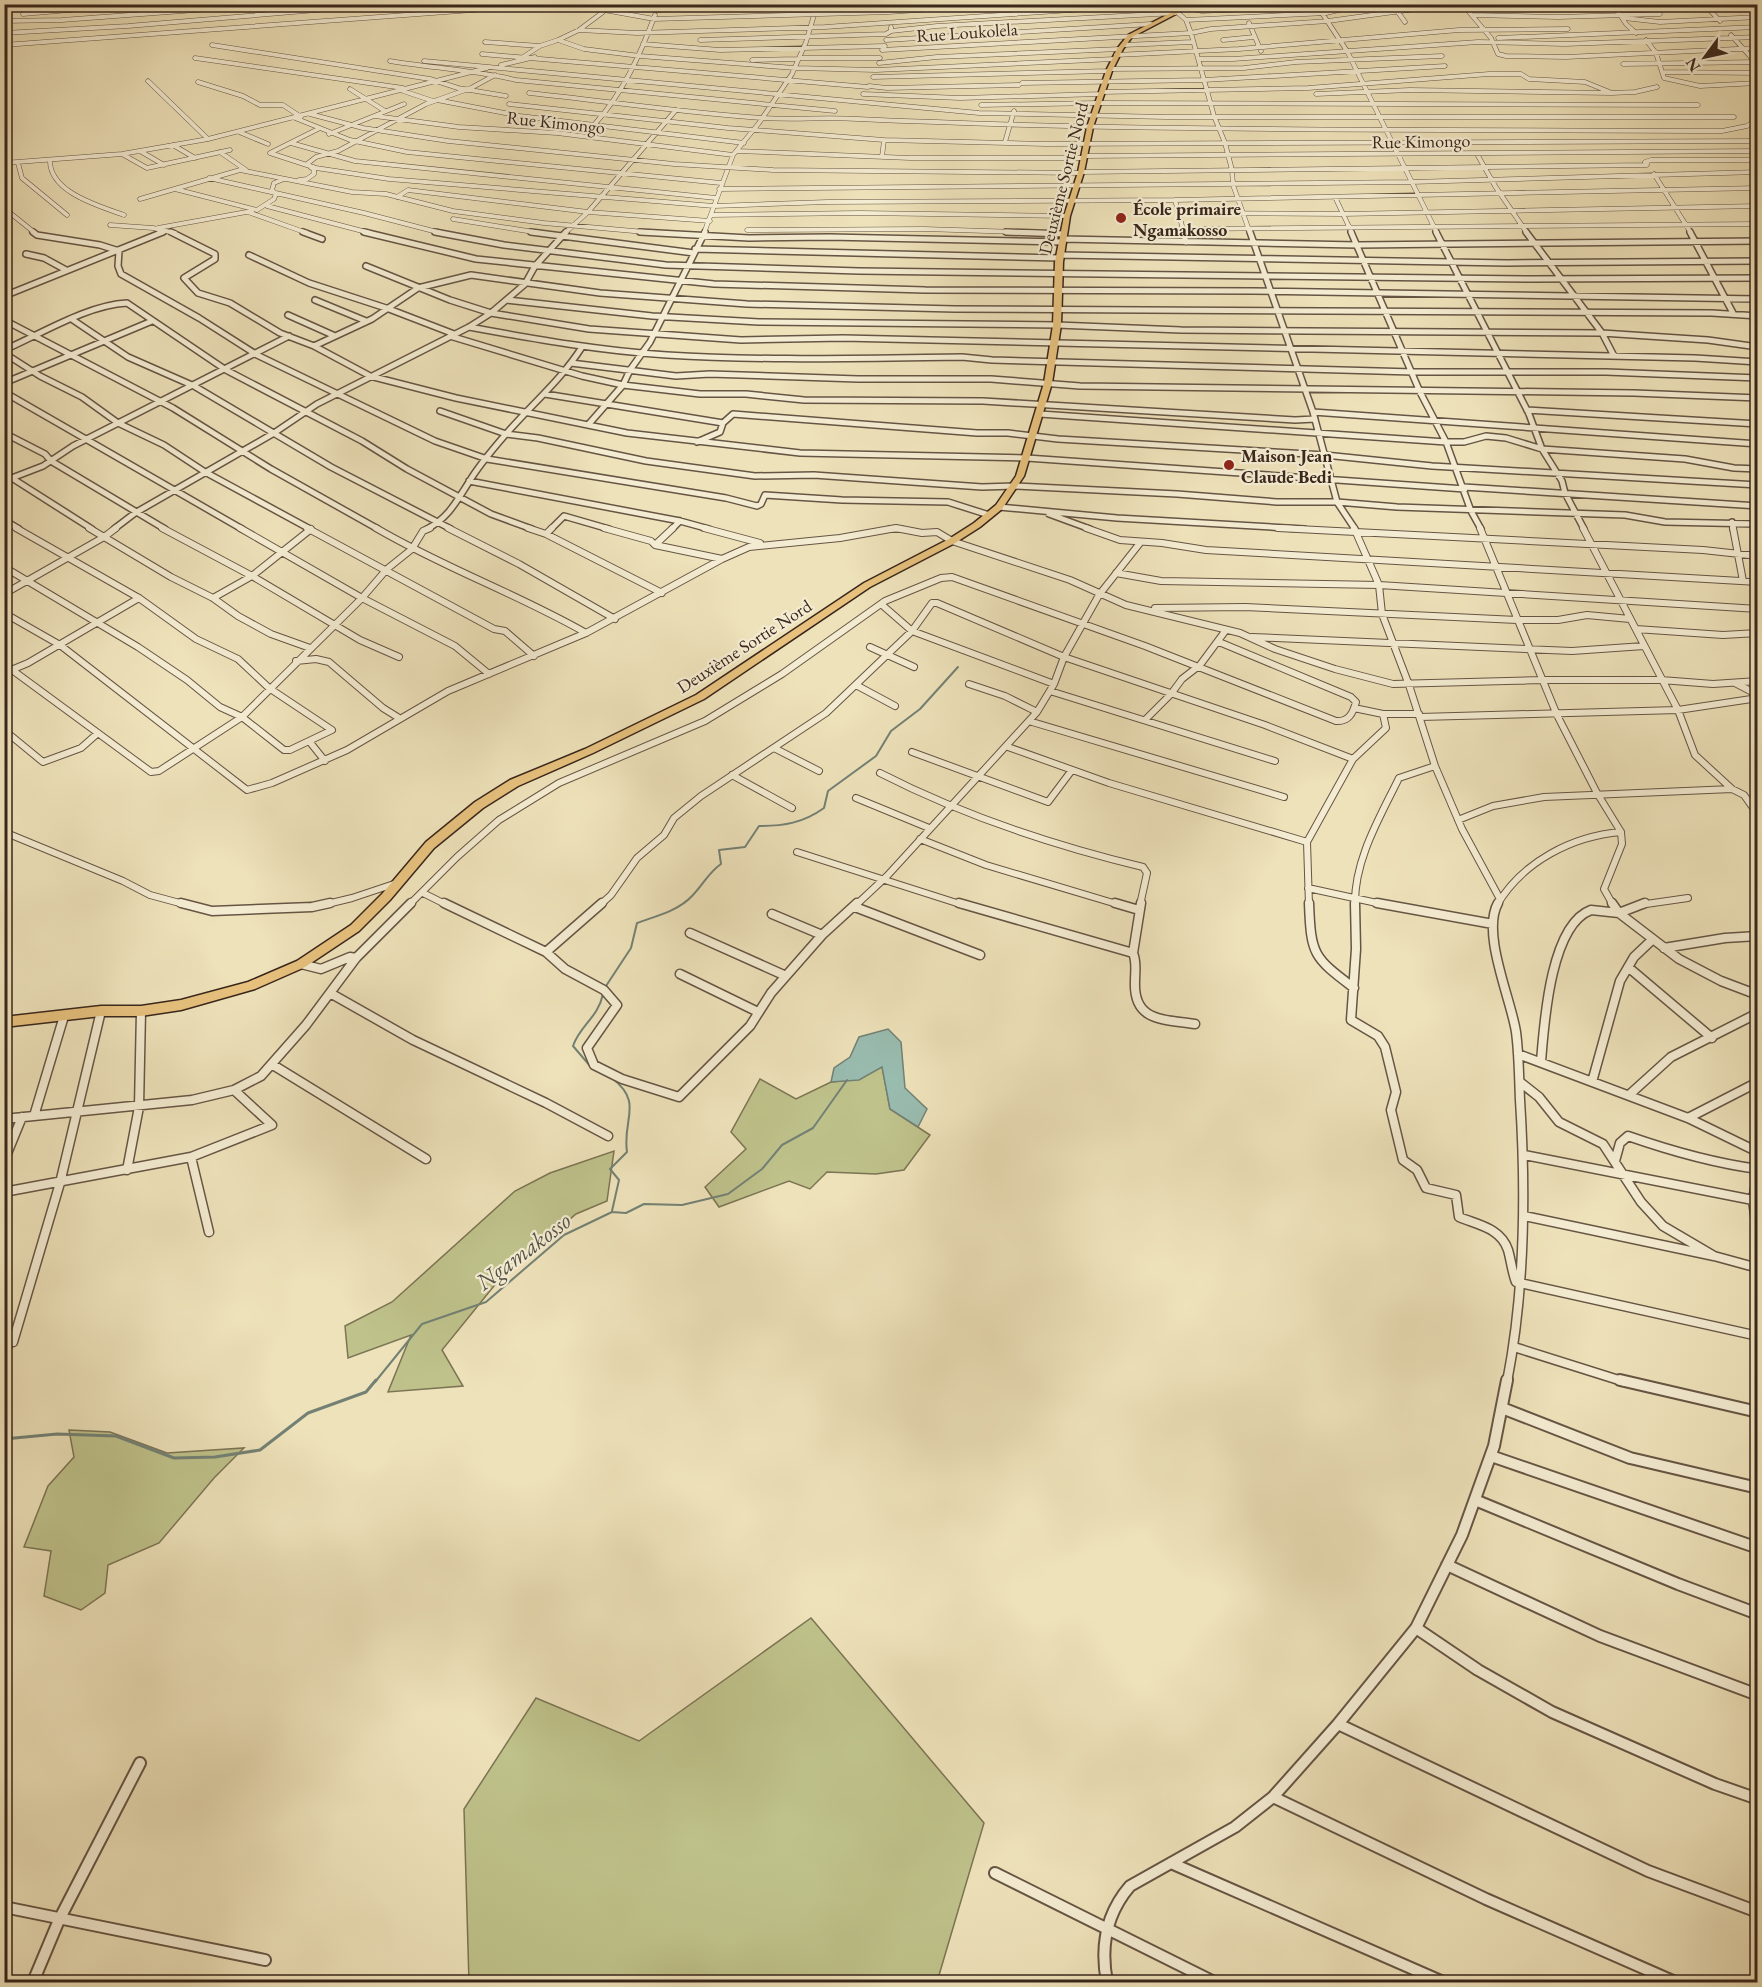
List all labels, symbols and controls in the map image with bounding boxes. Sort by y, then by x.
street label: Rue Loukolela [915,17,1019,47]
north arrow [1675,27,1735,87]
text: N [1680,54,1705,76]
street label: Deuxième Sortie Nord [1033,99,1093,257]
street label: Rue Kimongo [506,105,606,139]
street label: Rue Kimongo [1371,129,1471,153]
place label: École primaire Ngamakosso [1133,197,1242,241]
marker: École primaire Ngamakosso [1114,211,1128,225]
place label: Maison Jean Claude Bedi [1241,444,1333,488]
marker: Maison Jean Claude Bedi [1222,458,1236,472]
street label: Deuxième Sortie Nord [672,593,816,698]
water label: Ngamakosso [468,1205,577,1298]

